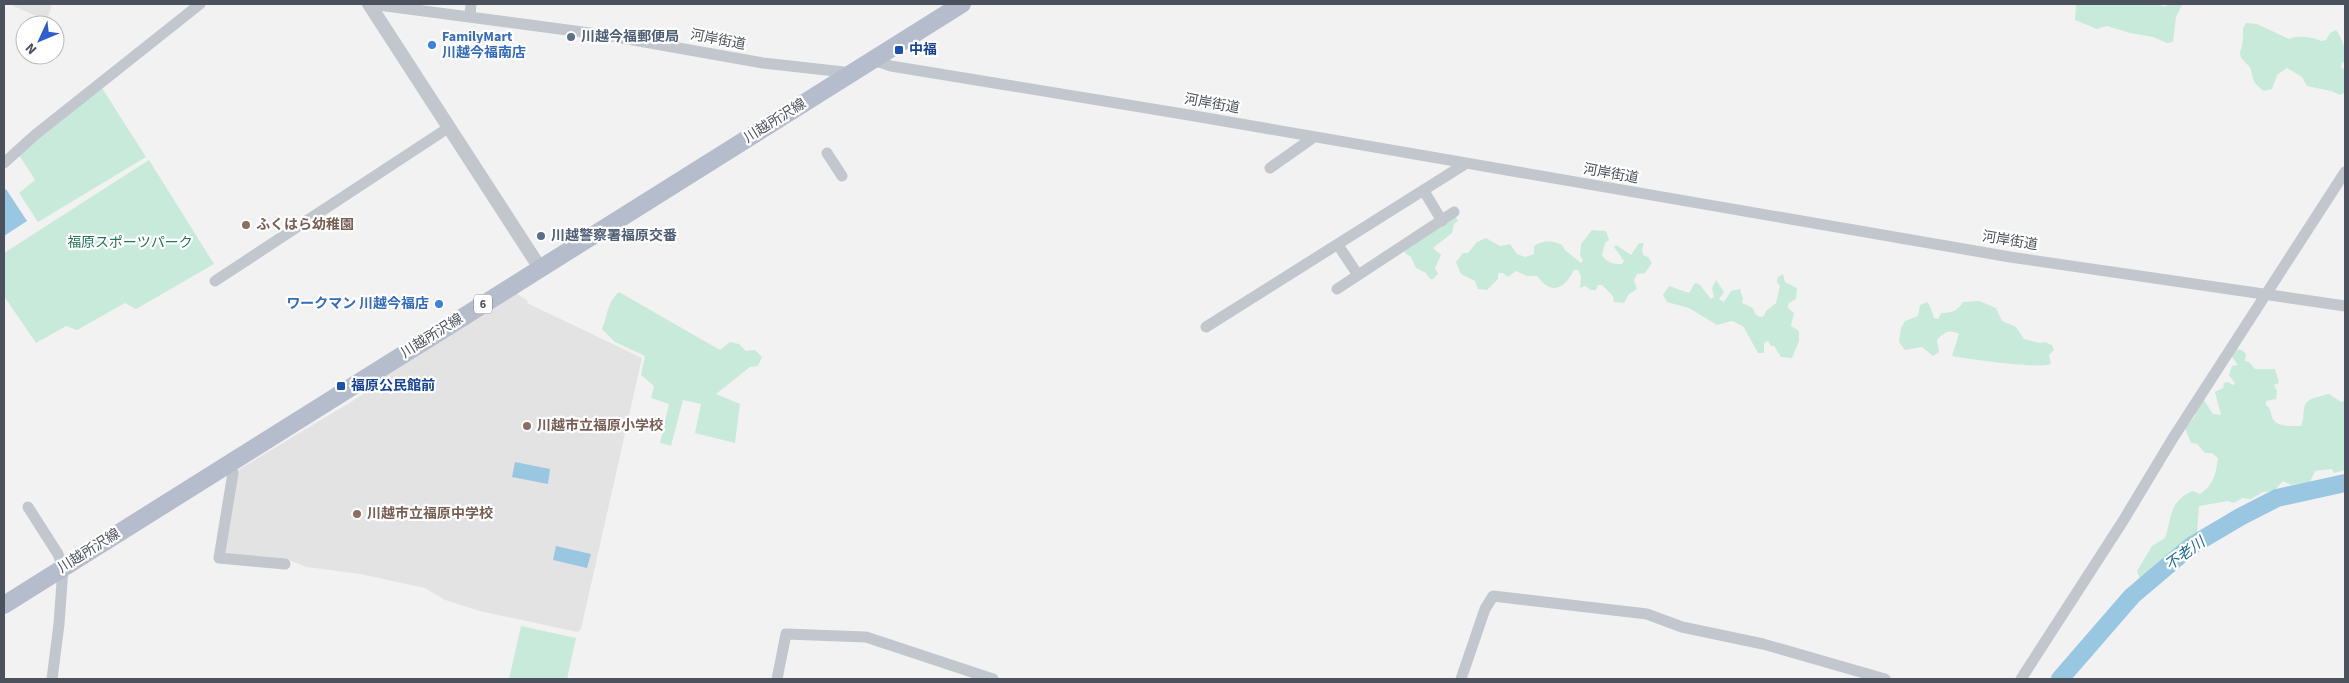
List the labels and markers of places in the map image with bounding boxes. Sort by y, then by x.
place label: FamilyMart 川越今福南店 [442,27,526,63]
place label: 川越今福郵便局 [581,27,679,47]
marker: 川越今福郵便局 [565,31,577,43]
marker: FamilyMart 川越今福南店 [426,39,438,51]
place label: 中福 [909,40,937,60]
marker: 中福 [893,44,905,56]
place label: ふくはら幼稚園 [256,215,354,235]
marker: ふくはら幼稚園 [240,219,252,231]
place label: 川越警察署福原交番 [551,226,677,246]
marker: 川越警察署福原交番 [535,230,547,242]
place label: ワークマン 川越今福店 [286,294,429,314]
marker: ワークマン 川越今福店 [433,298,445,310]
place label: 福原公民館前 [351,376,435,396]
marker: 福原公民館前 [335,380,347,392]
place label: 川越市立福原小学校 [537,416,663,436]
marker: 川越市立福原小学校 [521,420,533,432]
place label: 川越市立福原中学校 [367,504,493,524]
marker: 川越市立福原中学校 [351,508,363,520]

